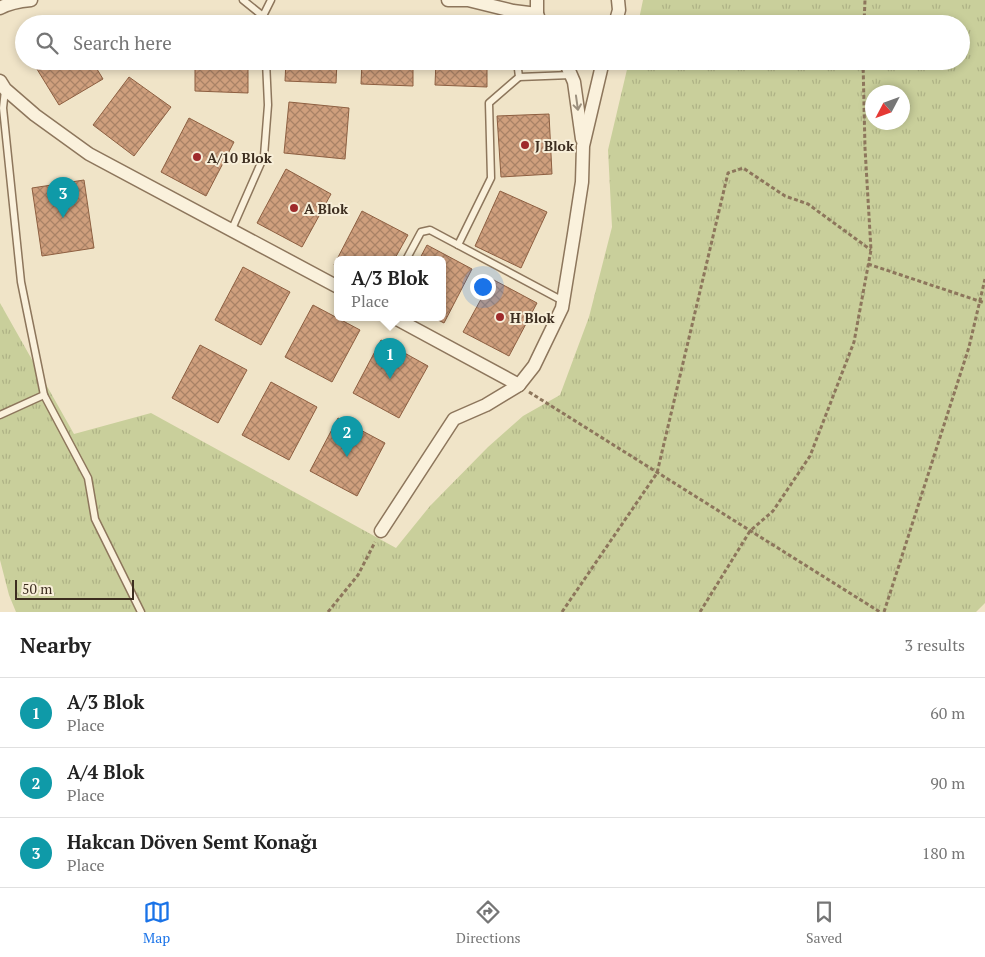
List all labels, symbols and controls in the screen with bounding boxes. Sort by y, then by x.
search box [15,15,970,70]
icon: search [33,29,61,57]
text: Search here [73,30,172,55]
north arrow [865,85,910,130]
one-way arrow [572,94,582,110]
place label: J Blok [535,136,575,155]
marker: J Blok [519,139,531,151]
place label: A/10 Blok [207,148,273,167]
marker: A/10 Blok [191,151,203,163]
pin: 3 [47,177,79,218]
place label: A Blok [304,199,349,218]
marker: A Blok [288,202,300,214]
popup [334,256,446,321]
text: A/3 Blok [351,265,429,290]
your location [470,274,496,300]
text: Place [351,290,389,312]
place label: H Blok [510,308,556,327]
marker: H Blok [494,311,506,323]
pin: 1 [374,338,406,379]
pin: 2 [331,416,363,457]
scale bar [15,577,134,600]
text: 50 m [22,579,52,598]
text: Nearby [20,631,91,659]
text: 3 results [905,634,965,656]
text: A/3 Blok [67,689,144,714]
text: 1 [31,702,41,724]
text: 60 m [930,702,965,724]
text: Place [67,714,105,736]
text: A/4 Blok [67,759,144,784]
text: 2 [31,772,41,794]
text: 90 m [930,772,965,794]
text: Place [67,784,105,806]
text: Hakcan Döven Semt Konağı [67,829,318,854]
text: 3 [31,842,41,864]
text: 180 m [922,842,965,864]
text: Place [67,854,105,876]
tab: Map [143,898,171,947]
tab: Directions [456,898,521,947]
tab: Saved [806,898,842,947]

